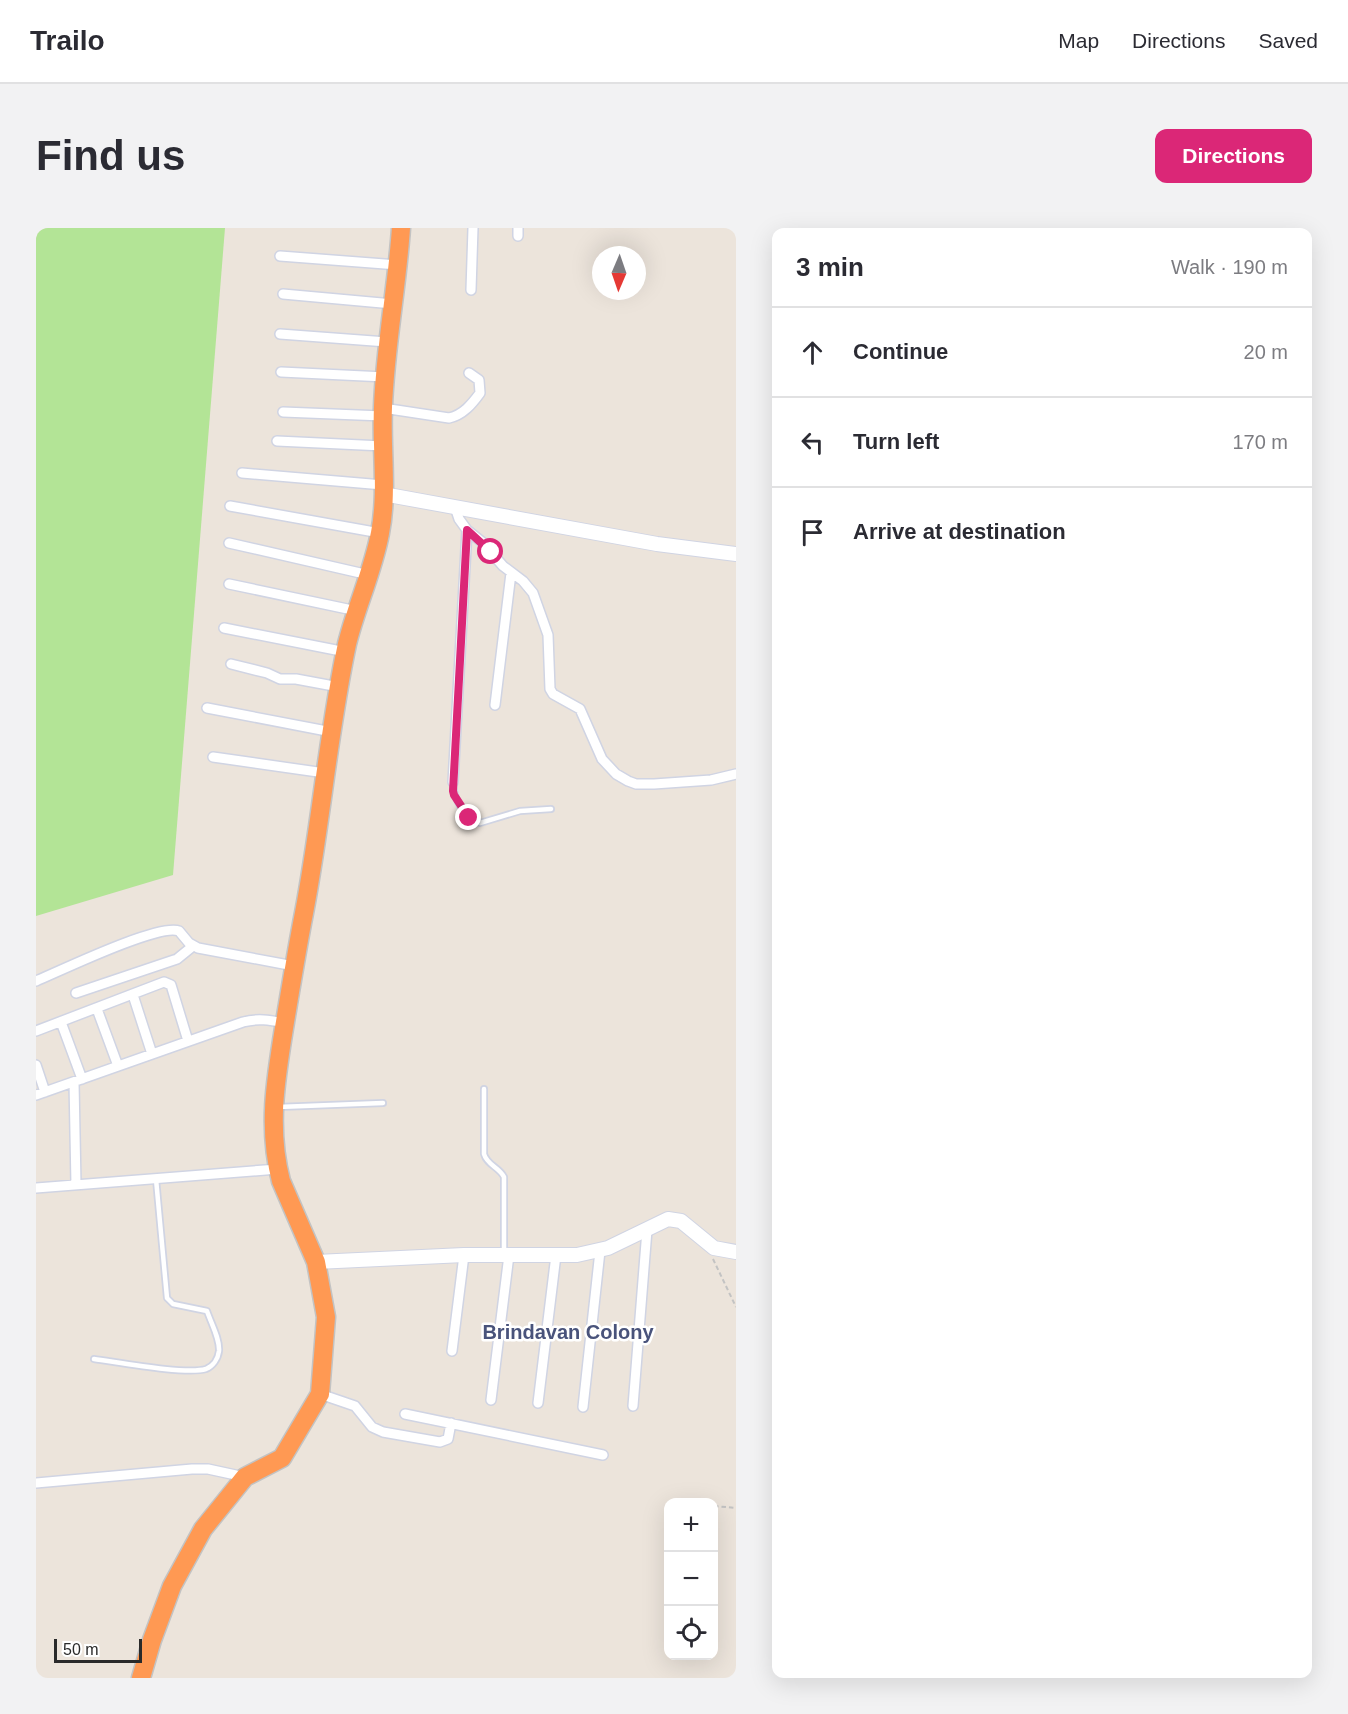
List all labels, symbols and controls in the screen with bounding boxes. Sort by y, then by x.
text: Trailo [30,25,105,56]
text: Map [1058,29,1099,52]
text: Directions [1132,29,1225,52]
text: Saved [1258,29,1318,52]
button: Directions [1155,129,1312,183]
text: Find us [36,132,185,179]
north arrow [592,246,646,300]
text: 3 min [796,252,864,282]
text: Walk · 190 m [1171,256,1288,278]
icon: ahead [796,336,829,369]
text: Continue [853,339,948,364]
text: 20 m [1244,341,1288,363]
icon: left [796,426,829,459]
text: Turn left [853,429,939,454]
text: 170 m [1232,431,1288,453]
icon: arrive [796,516,829,549]
text: Arrive at destination [853,519,1066,544]
route start [477,538,503,564]
route end [455,804,481,830]
district label: Brindavan Colony [482,1321,654,1343]
map controls [664,1498,718,1660]
button: + [664,1498,718,1552]
button: − [664,1552,718,1606]
button: locate [664,1606,718,1660]
scale bar [54,1636,142,1664]
text: 50 m [63,1641,99,1658]

